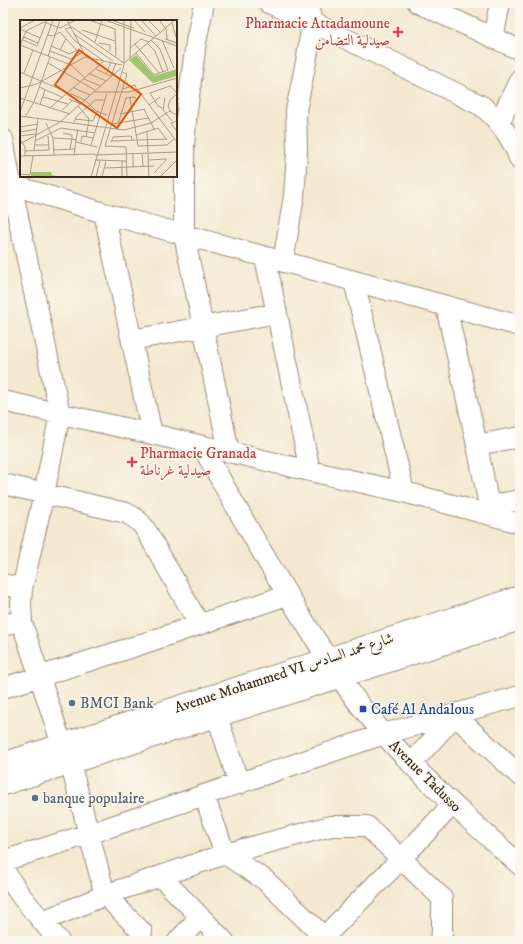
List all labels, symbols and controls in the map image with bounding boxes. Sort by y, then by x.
place label: Pharmacie Attadamoune صيدلية التضامن [245,14,390,50]
inset map [20,20,177,177]
marker: Pharmacie Attadamoune صيدلية التضامن [393,27,403,37]
place label: Pharmacie Granada صيدلية غرناطة [140,444,257,481]
marker: Pharmacie Granada صيدلية غرناطة [127,457,137,467]
street label: Avenue Mohammed VI شارع محمد السادس [172,628,397,720]
place label: BMCI Bank [80,694,154,713]
marker: BMCI Bank [67,698,77,708]
place label: Café Al Andalous [371,700,474,719]
marker: Café Al Andalous [358,704,368,714]
street label: Avenue Tadusso [385,736,465,816]
place label: banque populaire [43,789,144,808]
marker: banque populaire [30,793,40,803]

